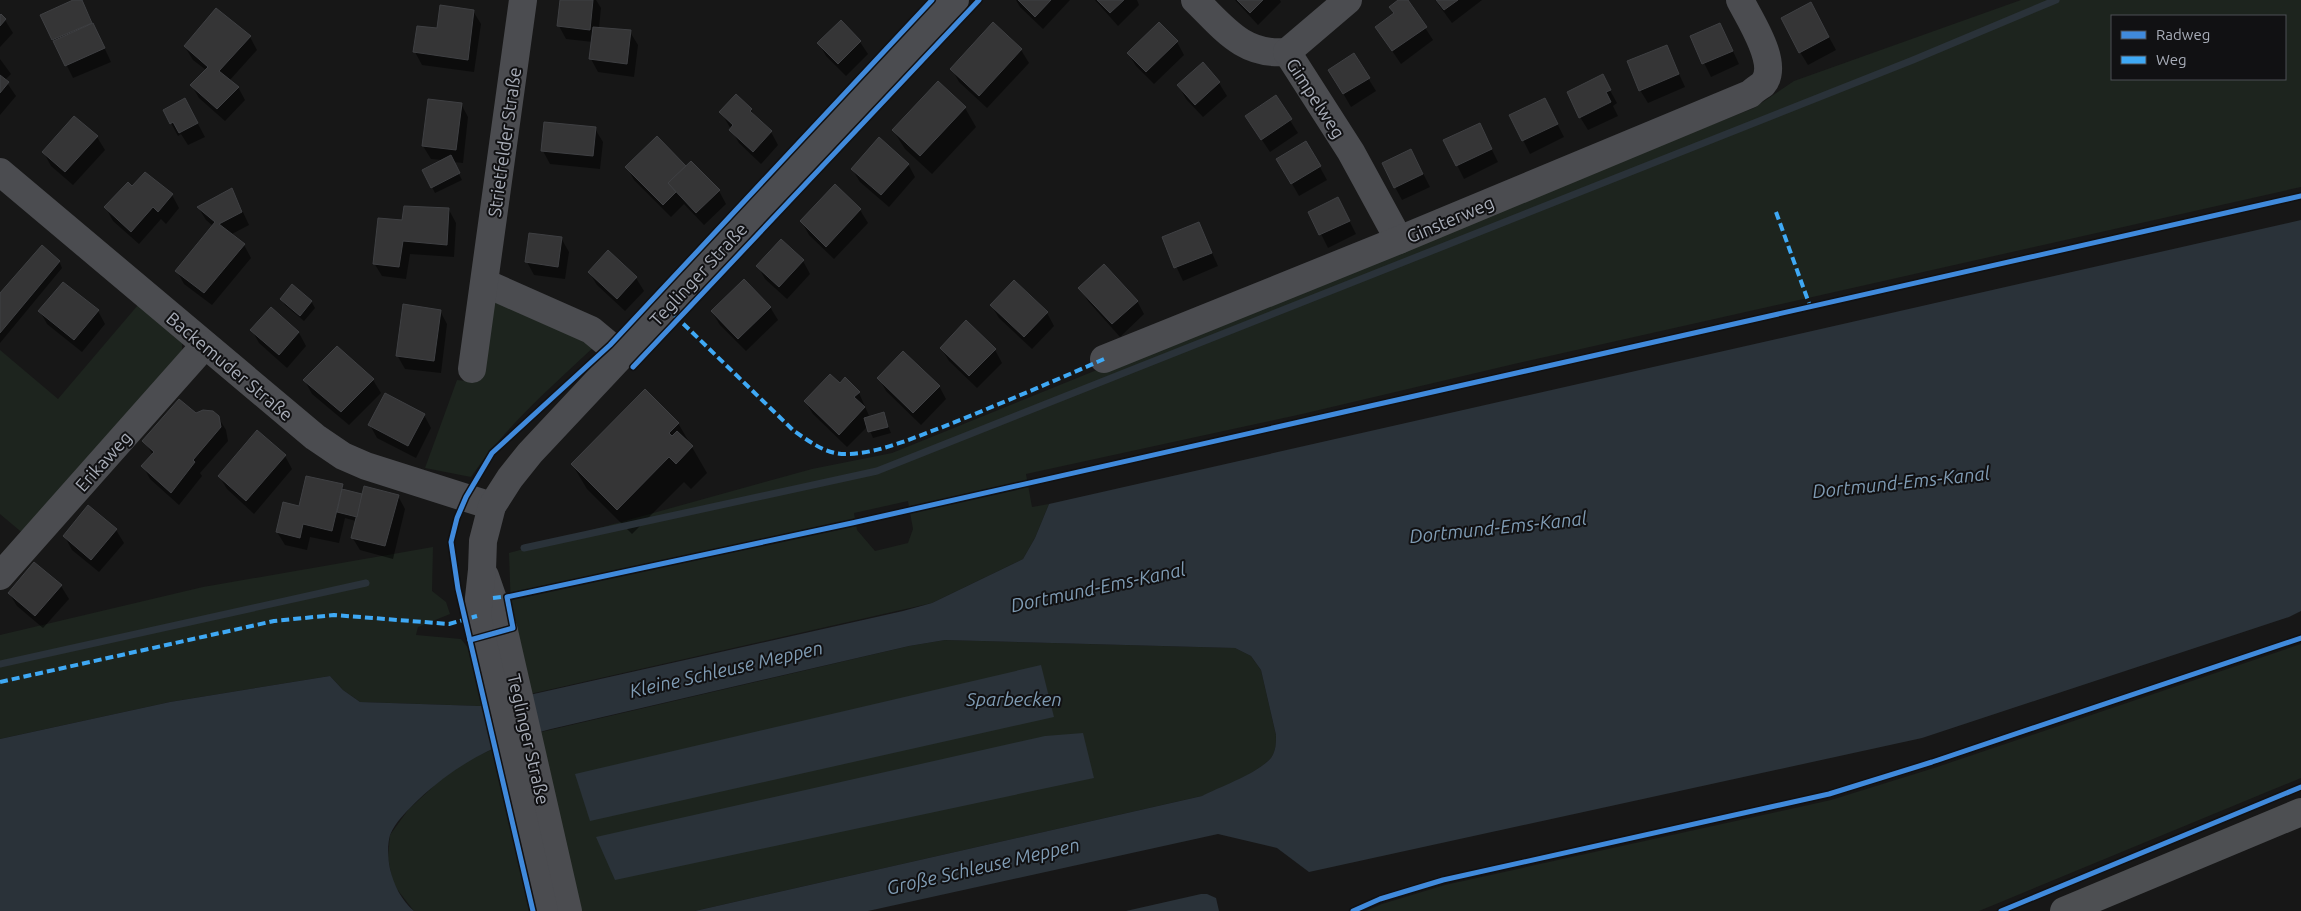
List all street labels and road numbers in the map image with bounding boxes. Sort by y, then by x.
street label: Gimpelweg [1283,54,1349,142]
street label: Strietfelder Straße [484,66,524,218]
street label: Ginsterweg [1403,192,1497,246]
street label: Teglinger Straße [645,218,751,330]
street label: Backemuder Straße [163,307,297,425]
street label: Erikaweg [71,427,135,495]
street label: Teglinger Straße [504,672,554,806]

